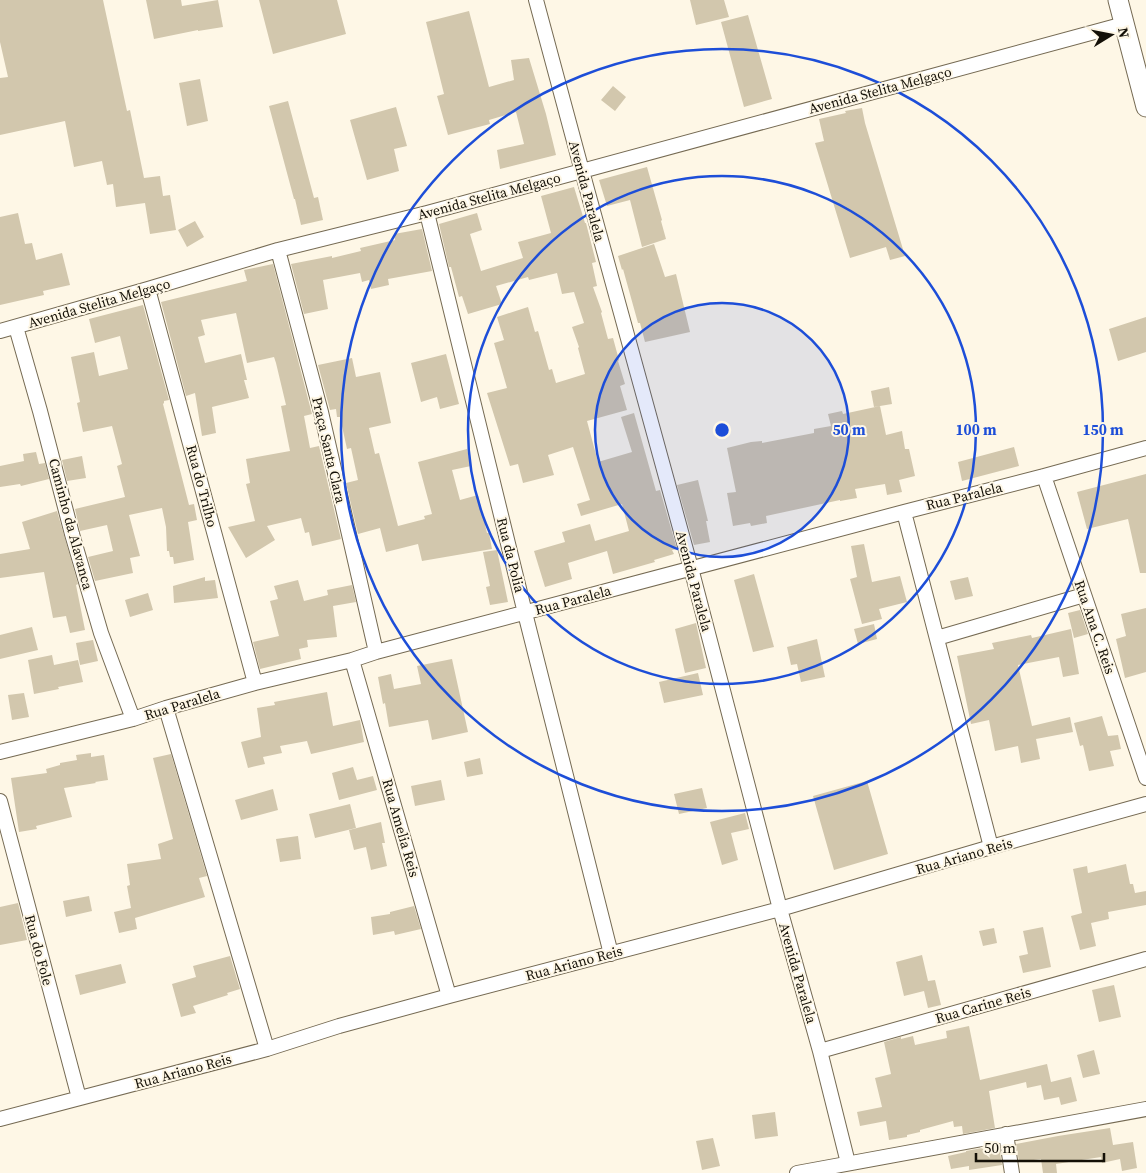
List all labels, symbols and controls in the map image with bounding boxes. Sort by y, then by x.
north arrow [1086,10,1136,60]
text: N [1113,26,1135,40]
street label: Avenida Stelita Melgaço [806,61,954,119]
street label: Avenida Paralela [564,138,610,245]
street label: Avenida Stelita Melgaço [415,167,563,225]
street label: Avenida Stelita Melgaço [26,273,173,333]
street label: Praça Santa Clara [307,395,351,506]
text: 50 m [832,419,866,440]
text: 100 m [955,419,997,440]
text: 150 m [1082,419,1124,440]
centre of rings [713,421,731,439]
street label: Rua do Trilho [181,443,223,530]
street label: Caminho da Alavanca [44,456,98,593]
street label: Rua Paralela [924,477,1005,515]
street label: Rua da Polia [492,515,530,595]
street label: Avenida Paralela [671,528,717,635]
street label: Rua Ana C. Reis [1070,577,1120,677]
street label: Rua Paralela [533,580,614,620]
street label: Rua Paralela [142,683,223,725]
street label: Rua Amelia Reis [377,776,425,880]
street label: Rua Ariano Reis [913,833,1015,879]
street label: Rua do Fole [20,912,58,988]
street label: Avenida Paralela [774,920,822,1026]
street label: Rua Ariano Reis [523,940,625,986]
street label: Rua Carine Reis [933,982,1033,1028]
street label: Rua Ariano Reis [132,1048,234,1094]
scale bar [976,1130,1104,1162]
text: 50 m [984,1137,1016,1158]

